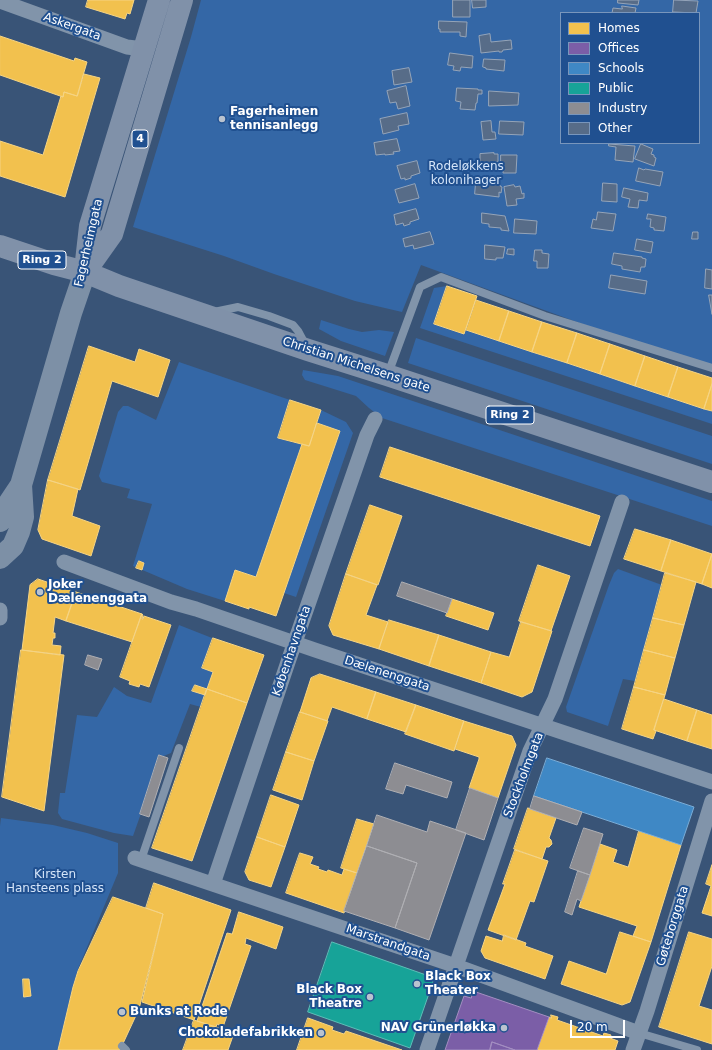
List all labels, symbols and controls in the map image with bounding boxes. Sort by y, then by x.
street label: Askergata [41,10,103,44]
legend [560,12,700,144]
text: Homes [598,21,640,35]
text: Offices [598,41,639,55]
text: Schools [598,61,644,75]
text: Public [598,81,634,95]
text: Industry [598,101,647,115]
place label: Fagerheimen tennisanlegg [230,105,318,133]
marker: Fagerheimen tennisanlegg [217,114,227,124]
text: Other [598,121,632,135]
road number: 4 [132,130,148,148]
park label: Rodeløkkens kolonihager [428,160,504,188]
street label: Fagerheimgata [72,198,106,288]
road number: Ring 2 [18,251,66,269]
street label: Christian Michelsens gate [280,334,432,396]
road number: Ring 2 [486,406,534,424]
place label: Joker Dælenenggata [48,578,147,606]
marker: Joker Dælenenggata [35,587,45,597]
street label: Københavngata [270,604,314,698]
street label: Dælenenggata [342,653,432,695]
street label: Stockholmgata [501,730,547,820]
park label: Kirsten Hansteens plass [6,868,104,896]
street label: Gøteborggata [654,884,692,968]
street label: Marstrandgata [344,922,432,964]
place label: Black Box Theater [425,970,491,998]
marker: Black Box Theater [412,979,422,989]
place label: Black Box Theatre [296,983,362,1011]
marker: Black Box Theatre [365,992,375,1002]
place label: Bunks at Rode [130,1005,228,1019]
marker: Bunks at Rode [117,1007,127,1017]
scale bar [572,1012,627,1038]
text: 20 m [577,1020,608,1034]
place label: NAV Grünerløkka [381,1021,496,1035]
marker: NAV Grünerløkka [499,1023,509,1033]
place label: Chokoladefabrikken [178,1026,313,1040]
marker: Chokoladefabrikken [316,1028,326,1038]

